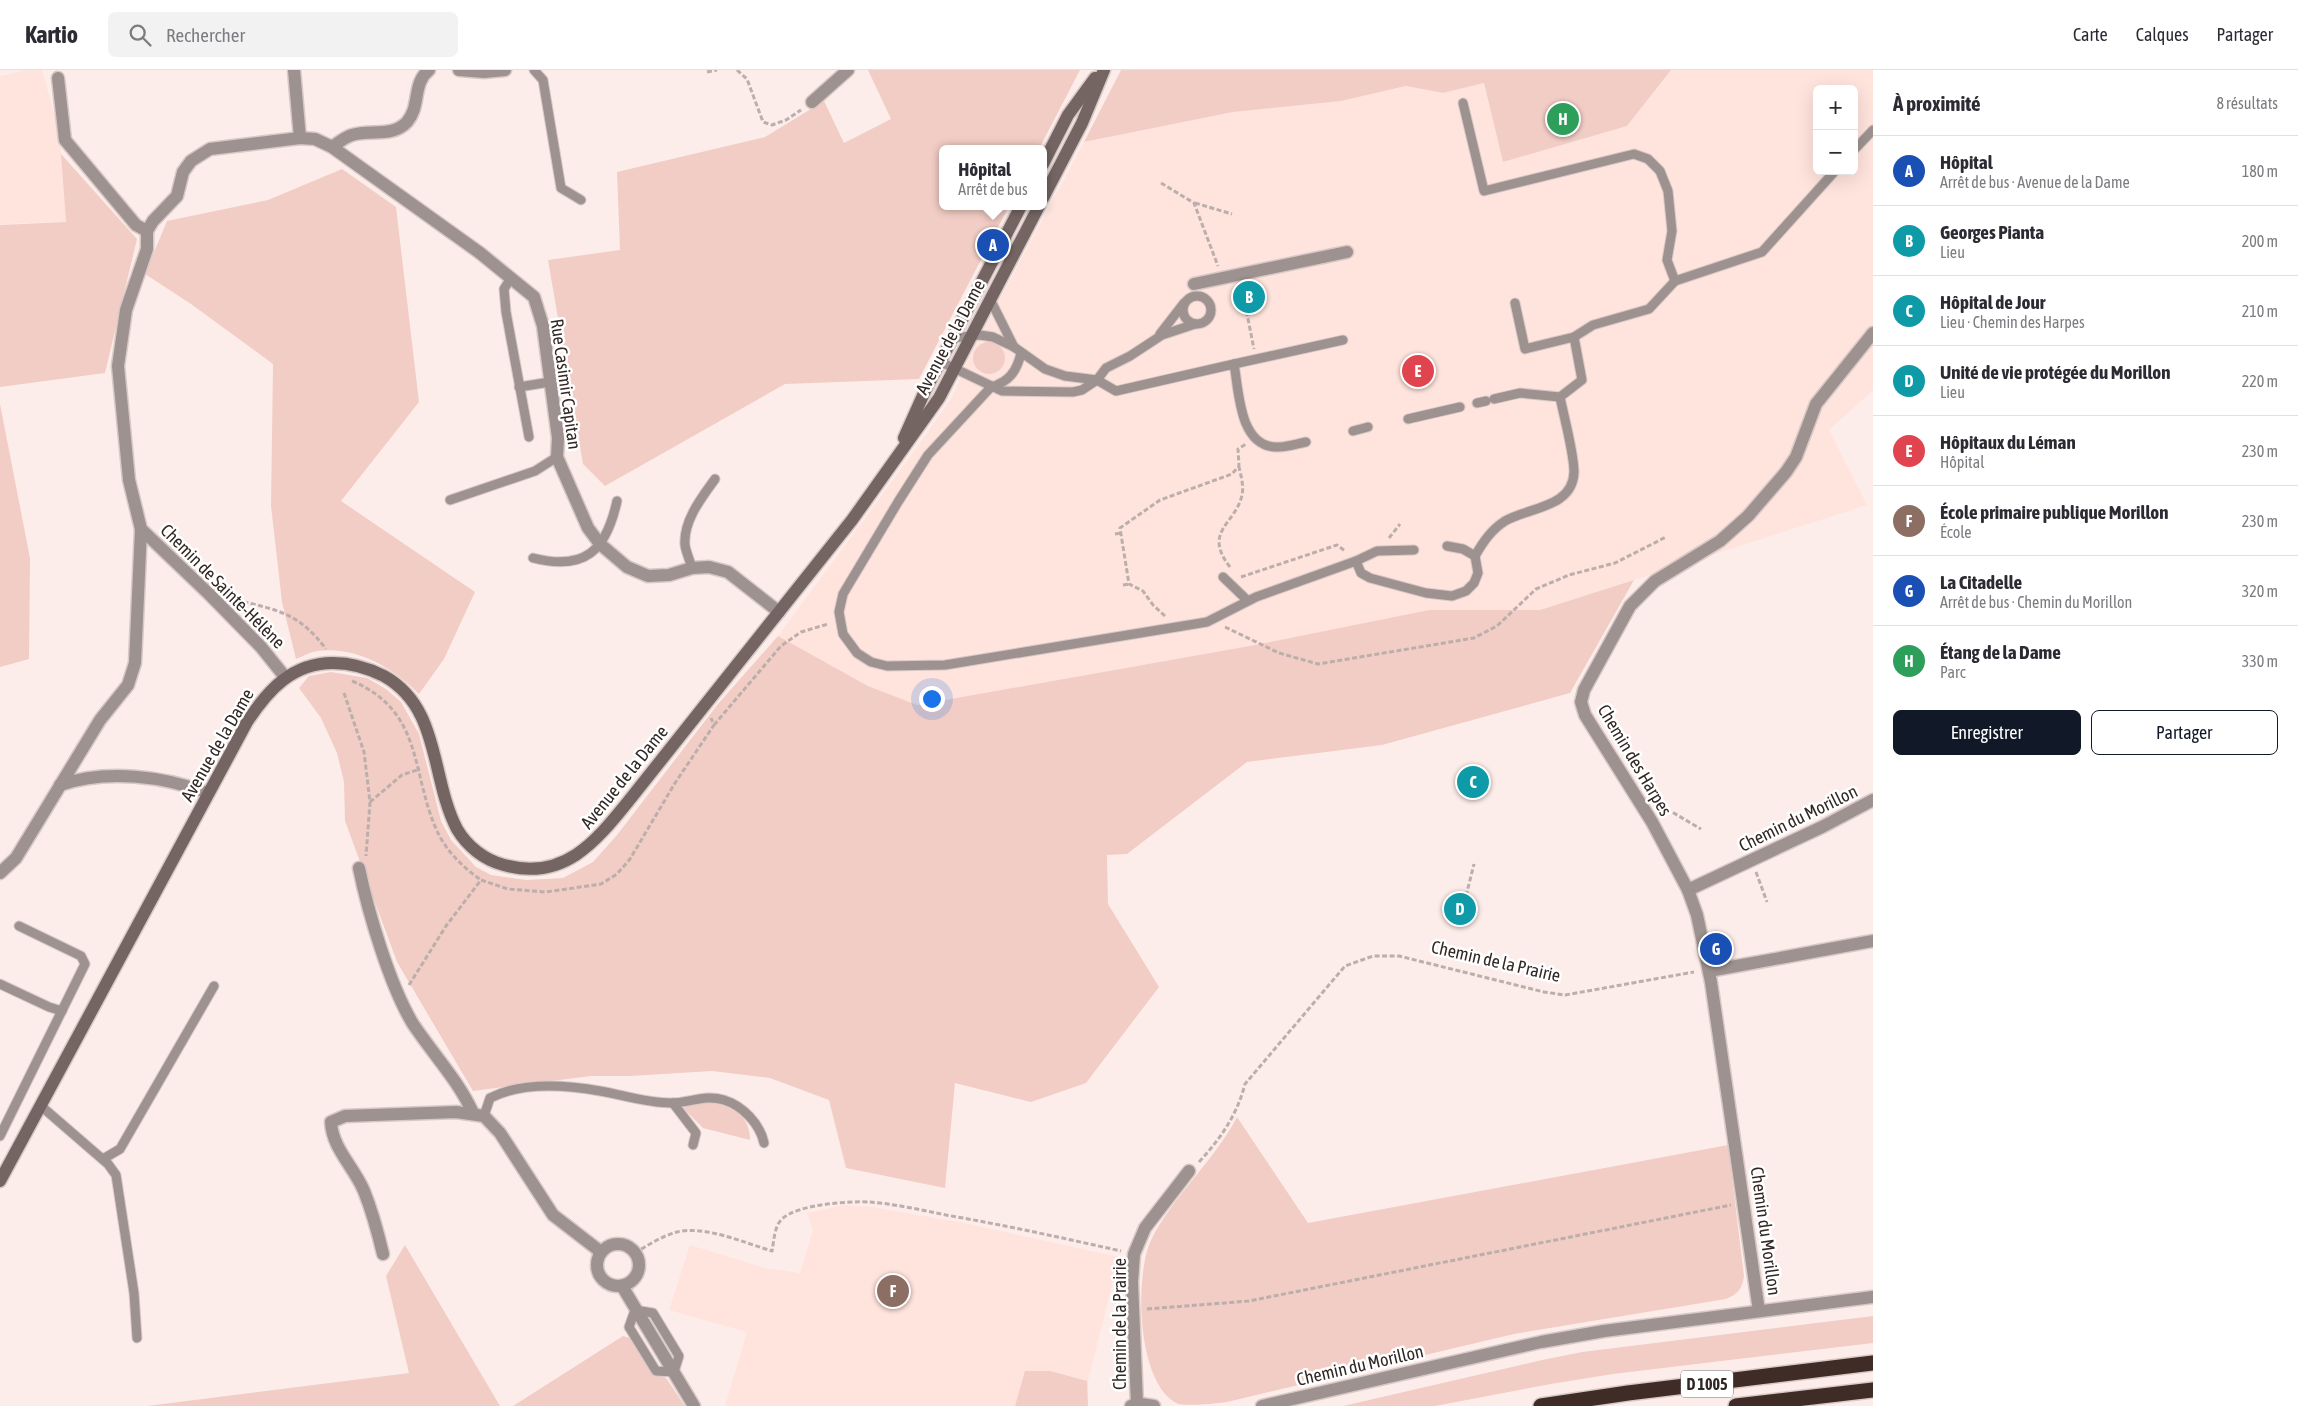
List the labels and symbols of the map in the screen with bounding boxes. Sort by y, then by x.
pin: H [1547,100,1579,138]
pin: A [977,226,1009,264]
street label: Avenue de la Dame [911,276,989,398]
pin: B [1233,278,1265,316]
street label: Rue Casimir Capitan [546,317,586,451]
pin: E [1402,352,1434,390]
street label: Chemin de Sainte-Hélène [156,519,290,653]
street label: Avenue de la Dame [176,685,258,805]
your location [919,686,945,712]
street label: Chemin des Harpes [1594,701,1676,819]
street label: Avenue de la Dame [576,721,672,833]
pin: C [1457,763,1489,801]
street label: Chemin du Morillon [1735,780,1861,856]
pin: D [1444,890,1476,928]
pin: G [1700,930,1732,968]
street label: Chemin de la Prairie [1429,936,1563,986]
street label: Chemin du Morillon [1747,1165,1785,1297]
street label: Chemin de la Prairie [1109,1258,1130,1390]
pin: F [877,1272,909,1310]
street label: Chemin du Morillon [1295,1340,1425,1390]
road number: D 1005 [1681,1370,1733,1398]

